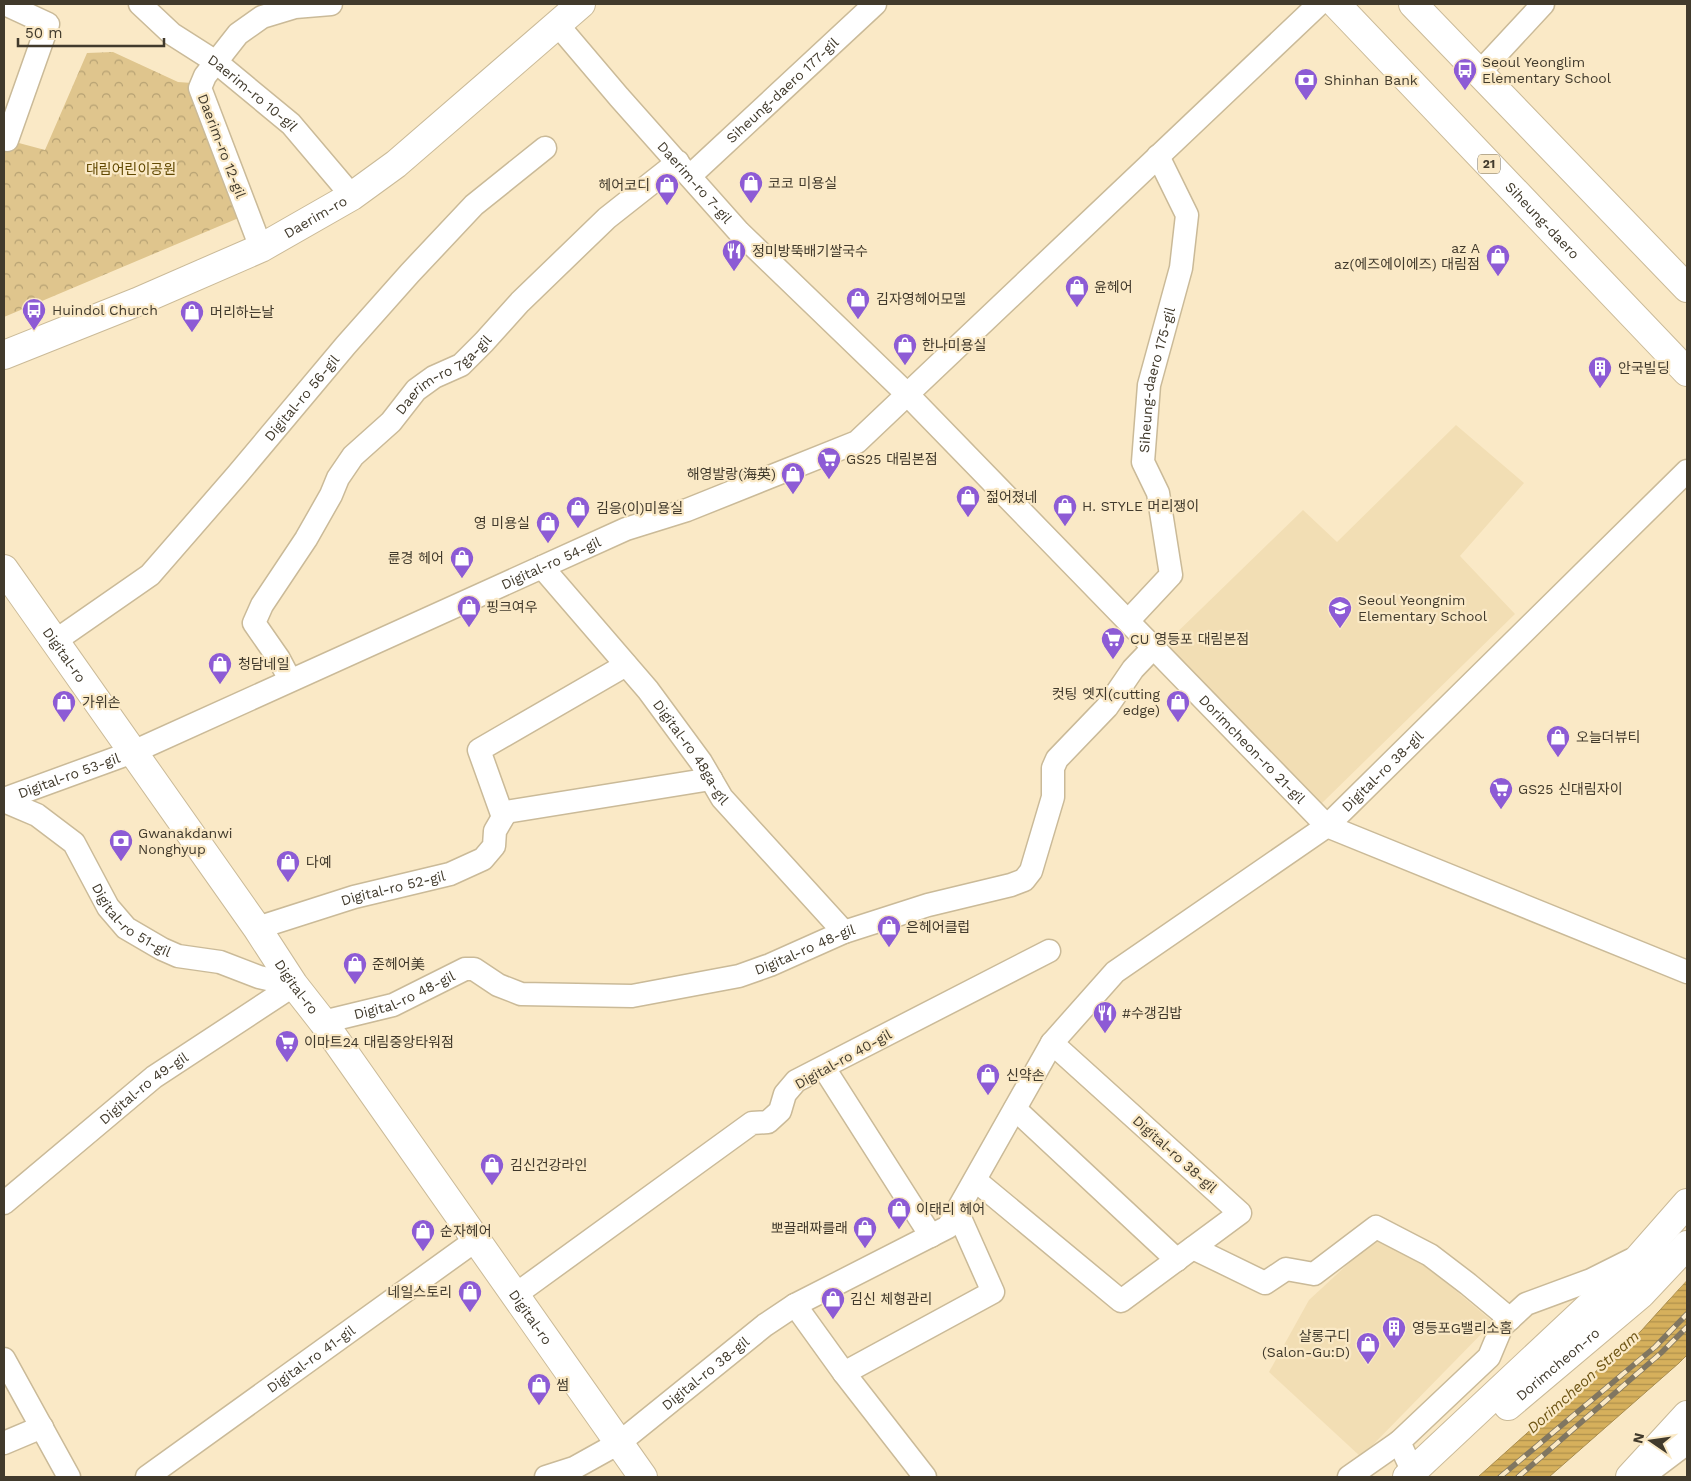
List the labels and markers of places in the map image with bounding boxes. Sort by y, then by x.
place label: Seoul Yeonglim Elementary School [1482,54,1612,86]
bus stop icon: Seoul Yeonglim Elementary School [1452,57,1478,91]
bank icon: Shinhan Bank [1293,67,1319,101]
place label: Shinhan Bank [1324,72,1418,88]
shop icon: 코코 미용실 [738,170,764,204]
shop icon: 헤어코디 [654,172,680,206]
place label: 코코 미용실 [768,175,837,191]
place label: 헤어코디 [598,177,650,193]
restaurant icon: 정미방뚝배기쌀국수 [721,238,747,272]
place label: az A az(에즈에이에즈) 대림점 [1334,240,1480,272]
place label: 정미방뚝배기쌀국수 [752,243,868,259]
shop icon: az A az(에즈에이에즈) 대림점 [1485,243,1511,277]
shop icon: 윤헤어 [1064,274,1090,308]
place label: 윤헤어 [1094,279,1133,295]
shop icon: 김자영헤어모델 [845,286,871,320]
place label: 김자영헤어모델 [876,291,966,307]
bus stop icon: Huindol Church [21,297,47,331]
shop icon: 머리하는날 [179,299,205,333]
place label: Huindol Church [52,302,158,318]
place label: 머리하는날 [210,304,275,320]
shop icon: 한나미용실 [892,332,918,366]
place label: 한나미용실 [922,337,986,353]
building icon: 안국빌딩 [1587,355,1613,389]
place label: 안국빌딩 [1618,360,1670,376]
supermarket icon: GS25 대림본점 [816,446,842,480]
place label: GS25 대림본점 [846,451,938,467]
shop icon: 해영발랑(海英) [780,461,806,495]
place label: 해영발랑(海英) [687,466,776,482]
shop icon: 젊어졌네 [955,484,981,518]
place label: 젊어졌네 [986,489,1038,505]
shop icon: H. STYLE 머리쟁이 [1052,493,1078,527]
shop icon: 김응(이)미용실 [565,495,591,529]
place label: H. STYLE 머리쟁이 [1082,498,1199,514]
place label: 김응(이)미용실 [596,500,683,516]
shop icon: 영 미용실 [535,510,561,544]
place label: 영 미용실 [474,515,530,531]
shop icon: 륜경 헤어 [449,545,475,579]
place label: 륜경 헤어 [388,550,444,566]
place label: Seoul Yeongnim Elementary School [1358,592,1488,624]
shop icon: 핑크여우 [456,594,482,628]
school or university icon: Seoul Yeongnim Elementary School [1327,595,1353,629]
place label: 핑크여우 [486,599,538,615]
supermarket icon: CU 영등포 대림본점 [1100,626,1126,660]
place label: CU 영등포 대림본점 [1130,631,1249,647]
shop icon: 청담네일 [207,651,233,685]
place label: 청담네일 [238,656,290,672]
place label: 컷팅 엣지(cutting edge) [1052,686,1161,718]
shop icon: 가위손 [51,689,77,723]
shop icon: 컷팅 엣지(cutting edge) [1165,689,1191,723]
place label: 가위손 [82,694,121,710]
shop icon: 오늘더뷰티 [1545,724,1571,758]
place label: 오늘더뷰티 [1576,729,1640,745]
supermarket icon: GS25 신대림자이 [1488,776,1514,810]
place label: GS25 신대림자이 [1518,781,1623,797]
place label: Gwanakdanwi Nonghyup [138,825,233,857]
bank icon: Gwanakdanwi Nonghyup [108,828,134,862]
shop icon: 다예 [275,849,301,883]
place label: 다예 [306,854,332,870]
shop icon: 은헤어클럽 [876,914,902,948]
place label: 은헤어클럽 [906,919,970,935]
shop icon: 준헤어美 [342,951,368,985]
place label: 준헤어美 [372,956,425,972]
restaurant icon: #수갱김밥 [1092,1000,1118,1034]
place label: #수갱김밥 [1122,1005,1183,1021]
supermarket icon: 이마트24 대림중앙타워점 [274,1029,300,1063]
place label: 이마트24 대림중앙타워점 [304,1034,454,1050]
shop icon: 신약손 [975,1062,1001,1096]
place label: 신약손 [1006,1067,1045,1083]
shop icon: 김신건강라인 [479,1152,505,1186]
place label: 김신건강라인 [510,1157,587,1173]
shop icon: 이태리 헤어 [886,1196,912,1230]
place label: 이태리 헤어 [916,1201,985,1217]
shop icon: 뽀끌래짜를래 [852,1215,878,1249]
shop icon: 순자헤어 [410,1218,436,1252]
place label: 뽀끌래짜를래 [771,1220,848,1236]
place label: 순자헤어 [440,1223,492,1239]
shop icon: 네일스토리 [457,1279,483,1313]
place label: 네일스토리 [388,1284,452,1300]
shop icon: 김신 체형관리 [820,1286,846,1320]
place label: 김신 체형관리 [850,1291,932,1307]
building icon: 영등포G밸리소홈 [1381,1315,1407,1349]
place label: 영등포G밸리소홈 [1412,1320,1512,1336]
place label: 살롱구디 (Salon-Gu:D) [1262,1328,1350,1360]
shop icon: 살롱구디 (Salon-Gu:D) [1355,1331,1381,1365]
shop icon: 썸 [526,1372,552,1406]
place label: 썸 [556,1377,569,1393]

